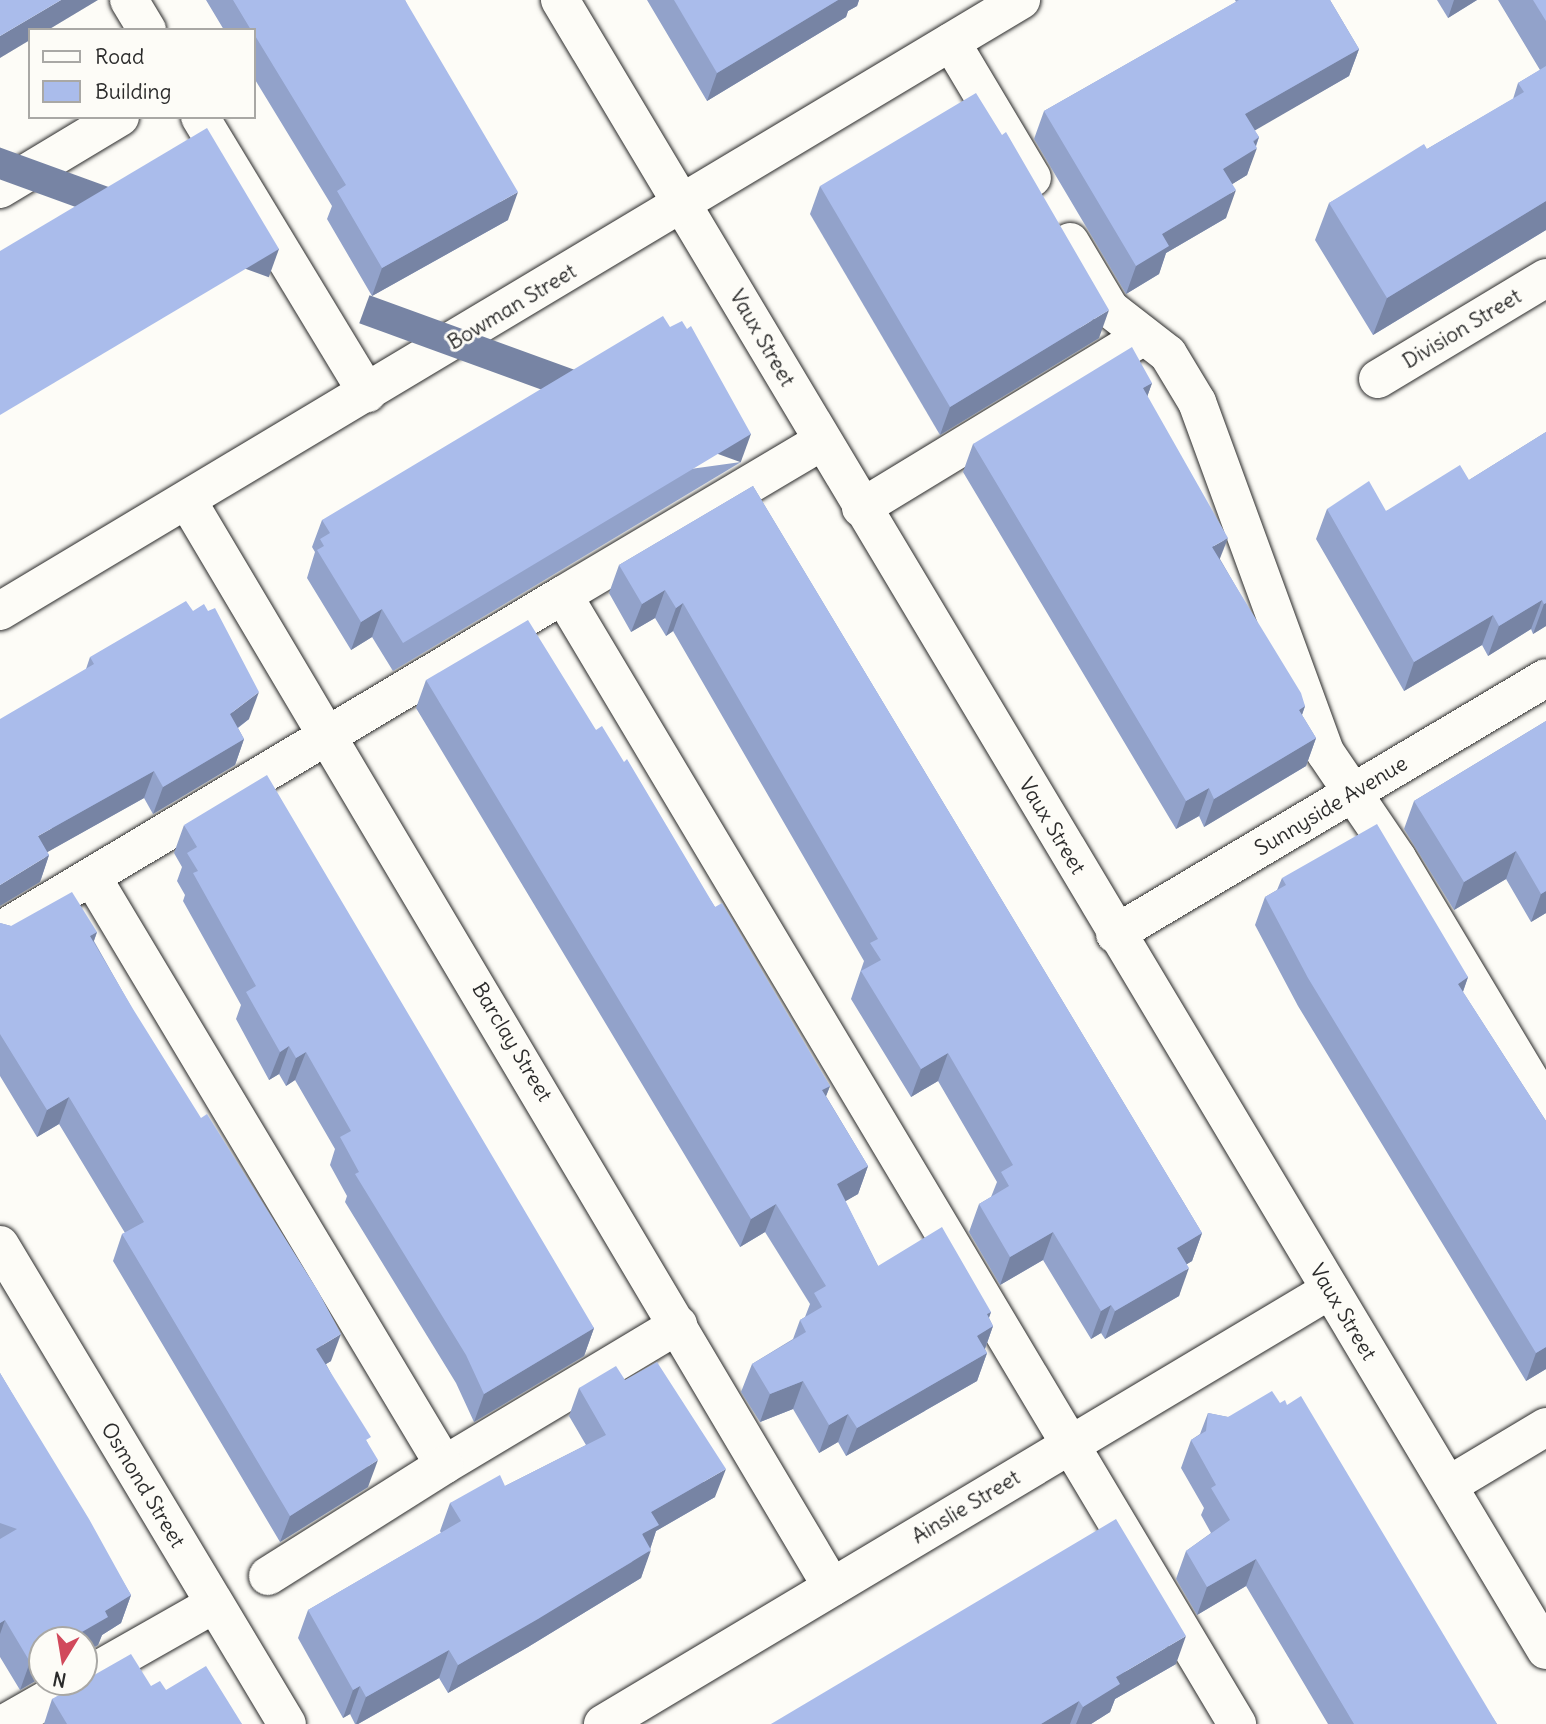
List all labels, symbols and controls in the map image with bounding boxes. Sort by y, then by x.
legend [28,28,256,119]
text: Road [95,43,144,70]
text: Building [95,78,171,105]
street label: Bowman Street [443,259,581,355]
street label: Division Street [1398,284,1526,374]
street label: Vaux Street [724,285,800,391]
street label: Sunnyside Avenue [1250,751,1412,861]
street label: Vaux Street [1013,773,1091,879]
street label: Barclay Street [467,978,557,1106]
street label: Vaux Street [1304,1259,1382,1365]
street label: Osmond Street [96,1418,190,1552]
street label: Ainslie Street [907,1465,1025,1549]
north arrow [28,1626,98,1696]
text: N [51,1667,68,1693]

